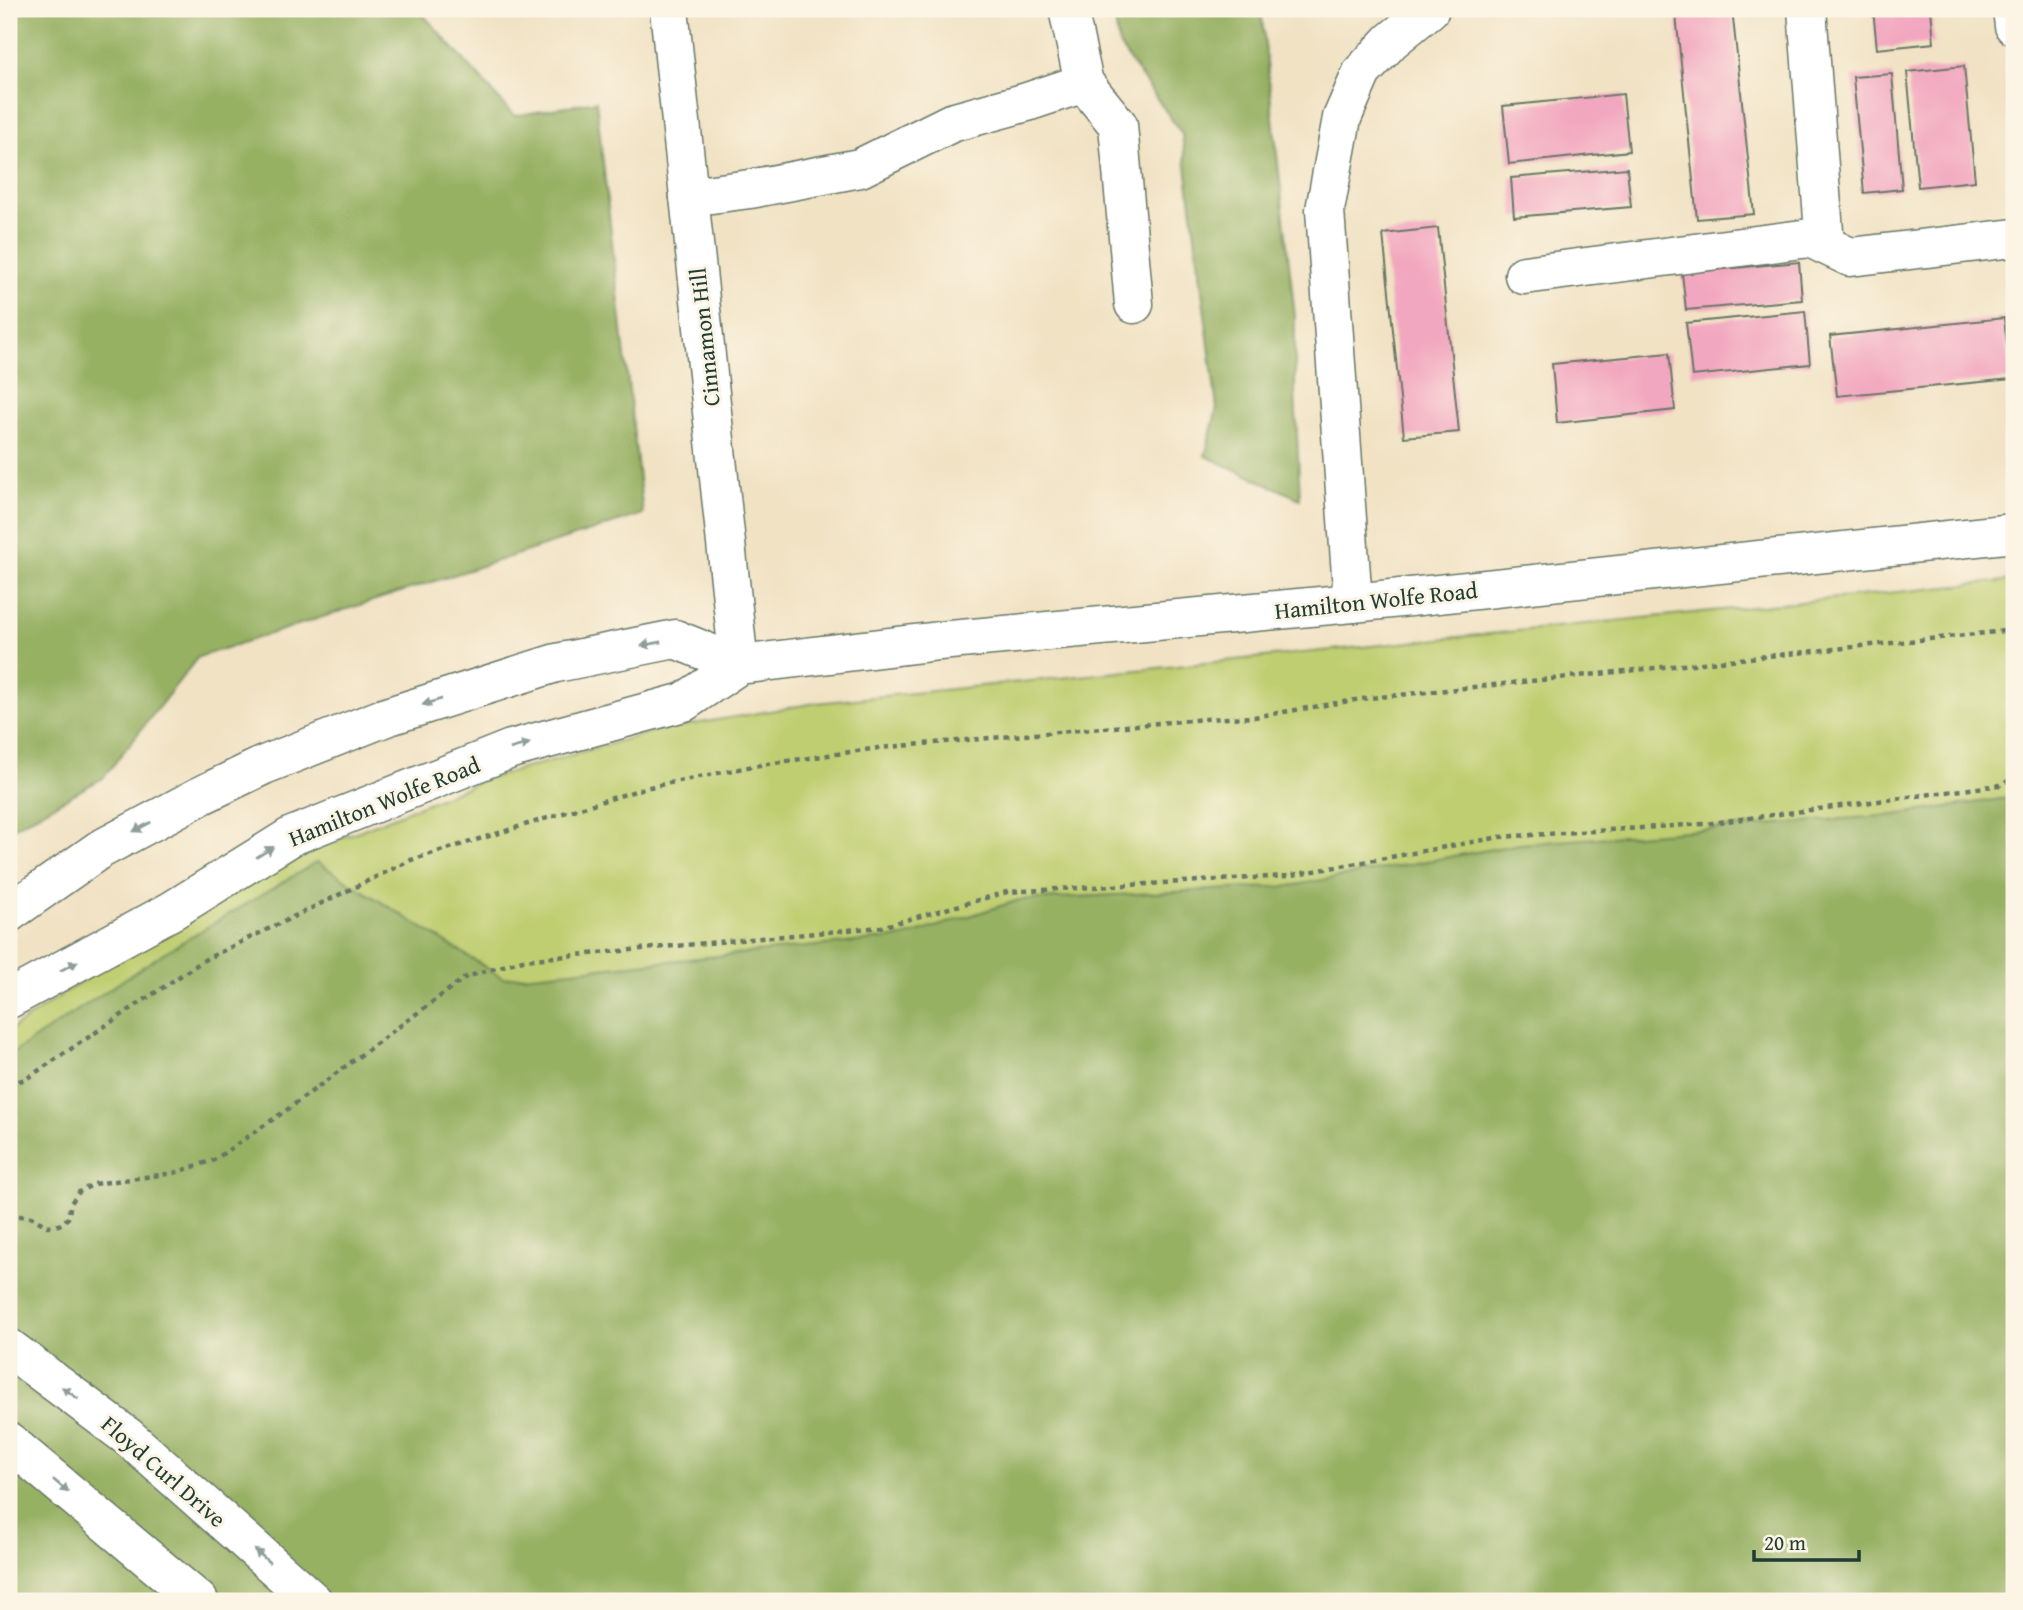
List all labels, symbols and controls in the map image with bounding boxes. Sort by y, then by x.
street label: Cinnamon Hill [680,266,728,408]
street label: Hamilton Wolfe Road [1273,573,1480,627]
one-way arrow [640,639,662,650]
one-way arrow [421,698,442,708]
one-way arrow [509,740,531,751]
street label: Hamilton Wolfe Road [283,747,485,854]
one-way arrow [132,822,152,833]
one-way arrow [256,846,275,859]
one-way arrow [59,961,79,972]
one-way arrow [61,1386,79,1400]
street label: Floyd Curl Drive [94,1407,234,1535]
one-way arrow [52,1478,70,1494]
scale bar [1754,1519,1858,1563]
text: 20 m [1764,1527,1806,1558]
one-way arrow [253,1548,271,1564]

